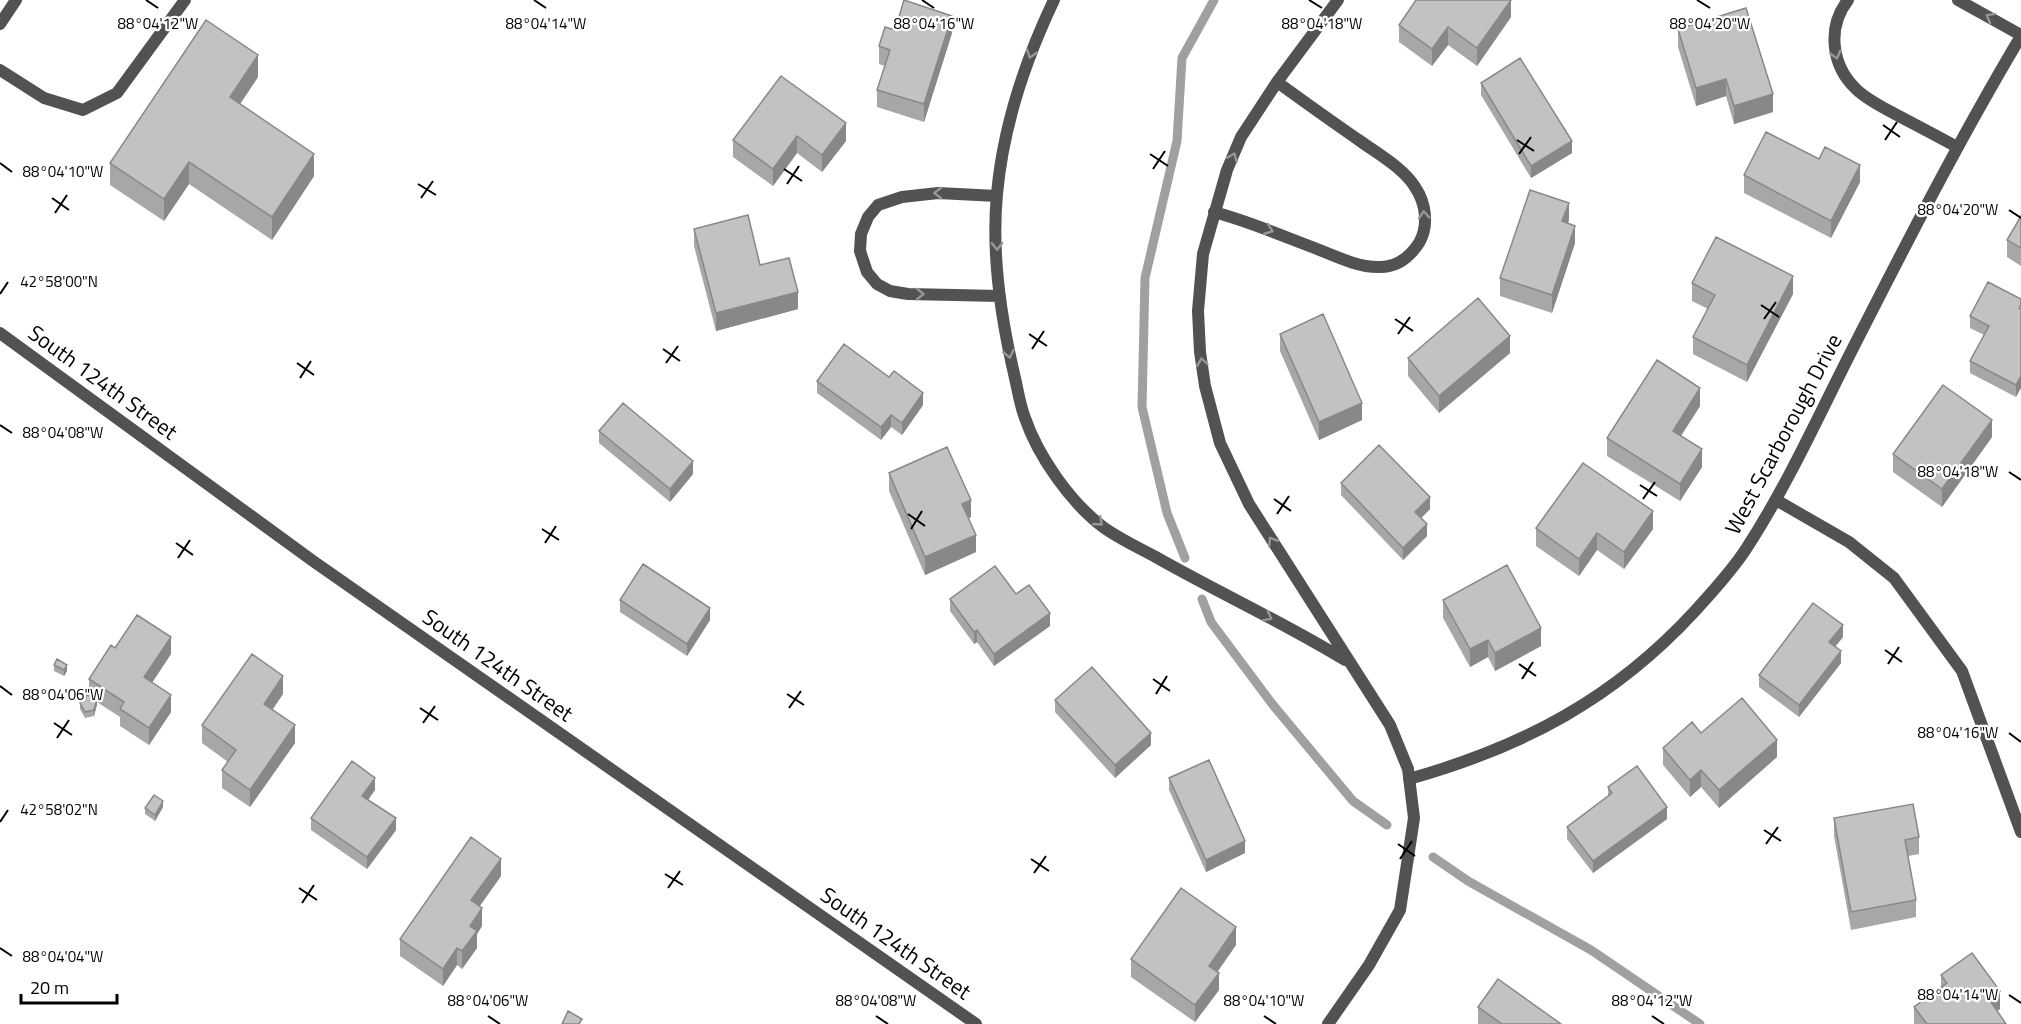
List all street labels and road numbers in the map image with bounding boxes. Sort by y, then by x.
street label: South 124th Street [21,316,185,448]
street label: West Scarborough Drive [1716,328,1850,540]
street label: South 124th Street [415,600,581,730]
street label: South 124th Street [813,878,979,1008]

